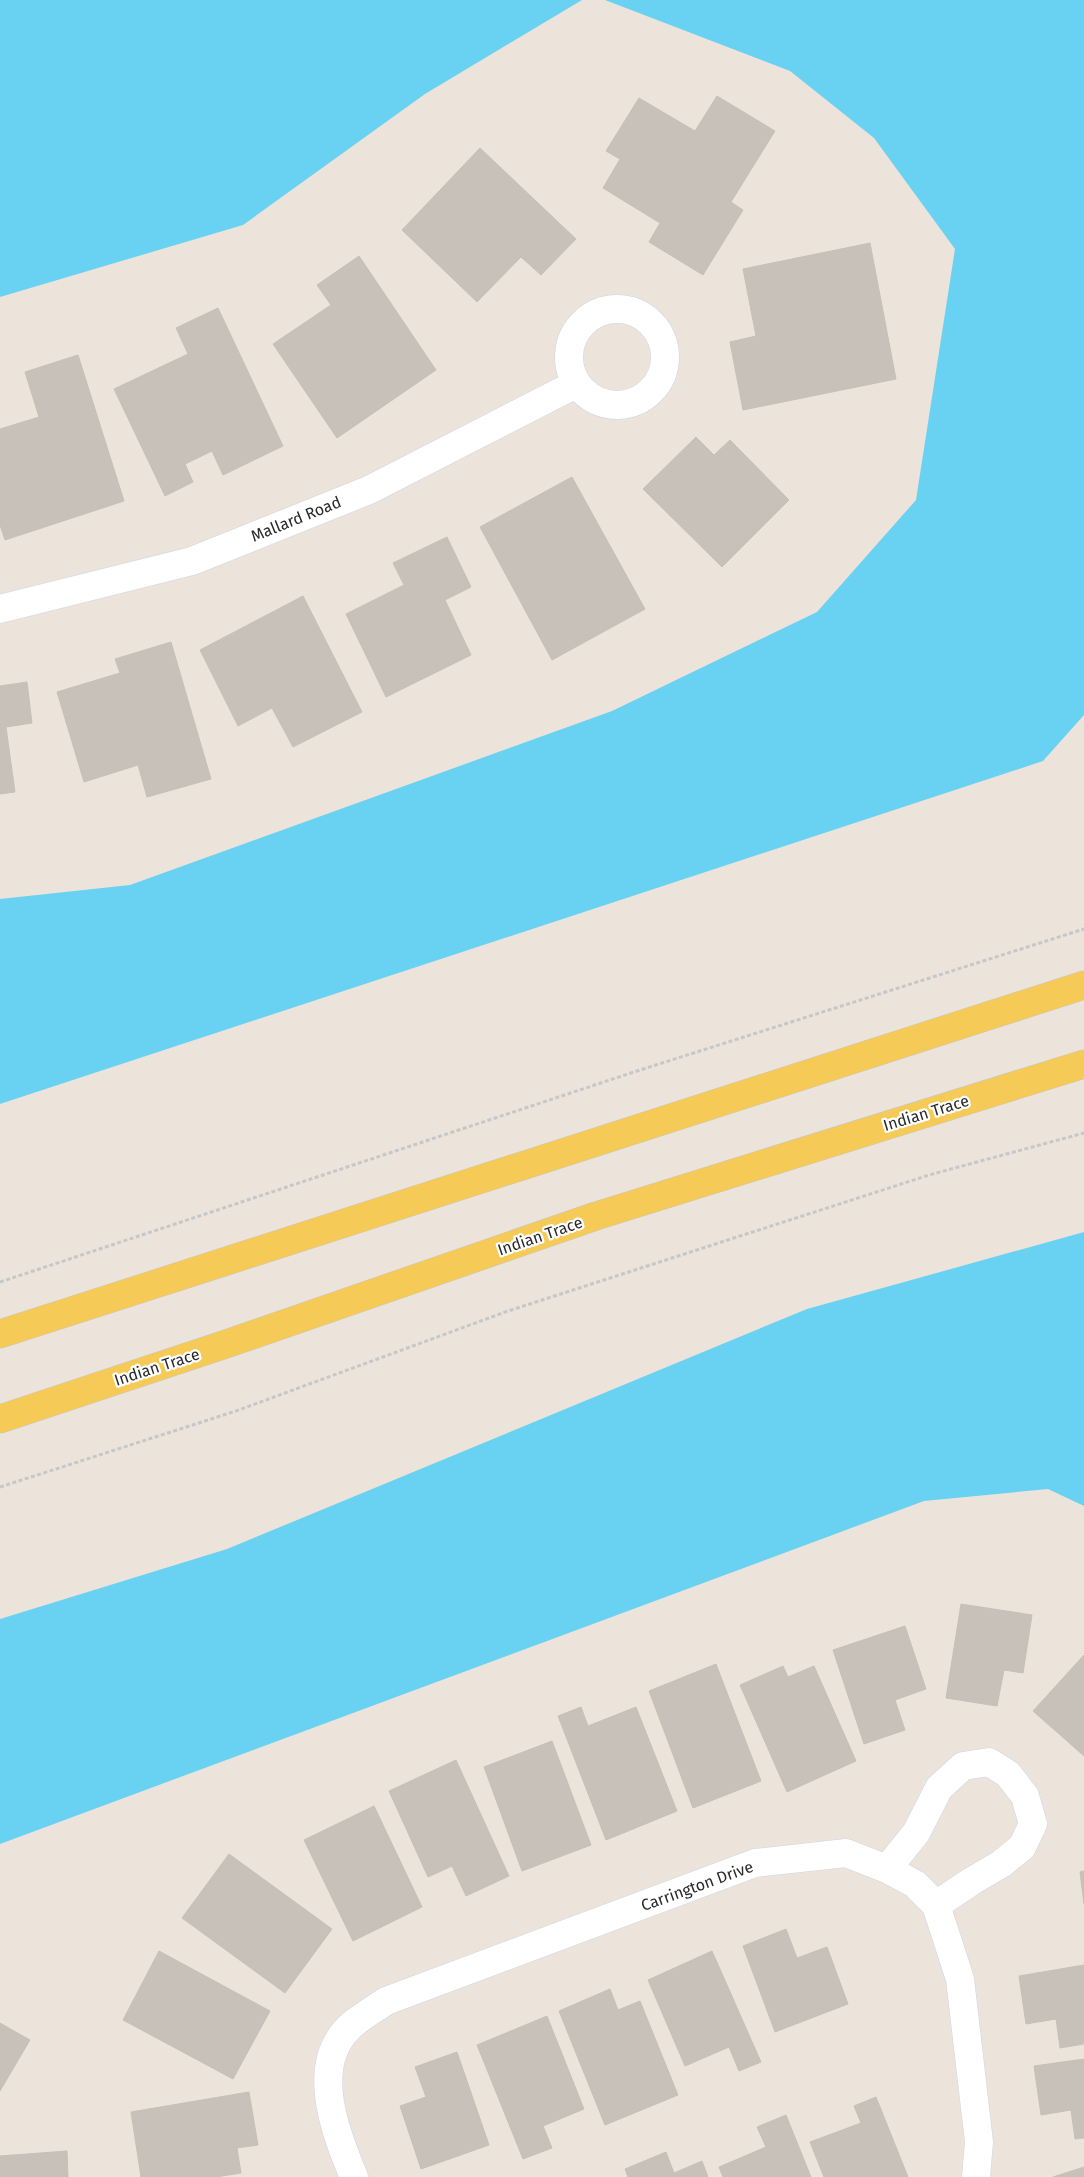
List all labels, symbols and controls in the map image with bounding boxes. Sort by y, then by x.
street label: Mallard Road [248,492,344,546]
street label: Indian Trace [881,1091,971,1135]
street label: Indian Trace [495,1213,585,1259]
street label: Indian Trace [112,1344,202,1390]
street label: Carrington Drive [638,1857,756,1915]

